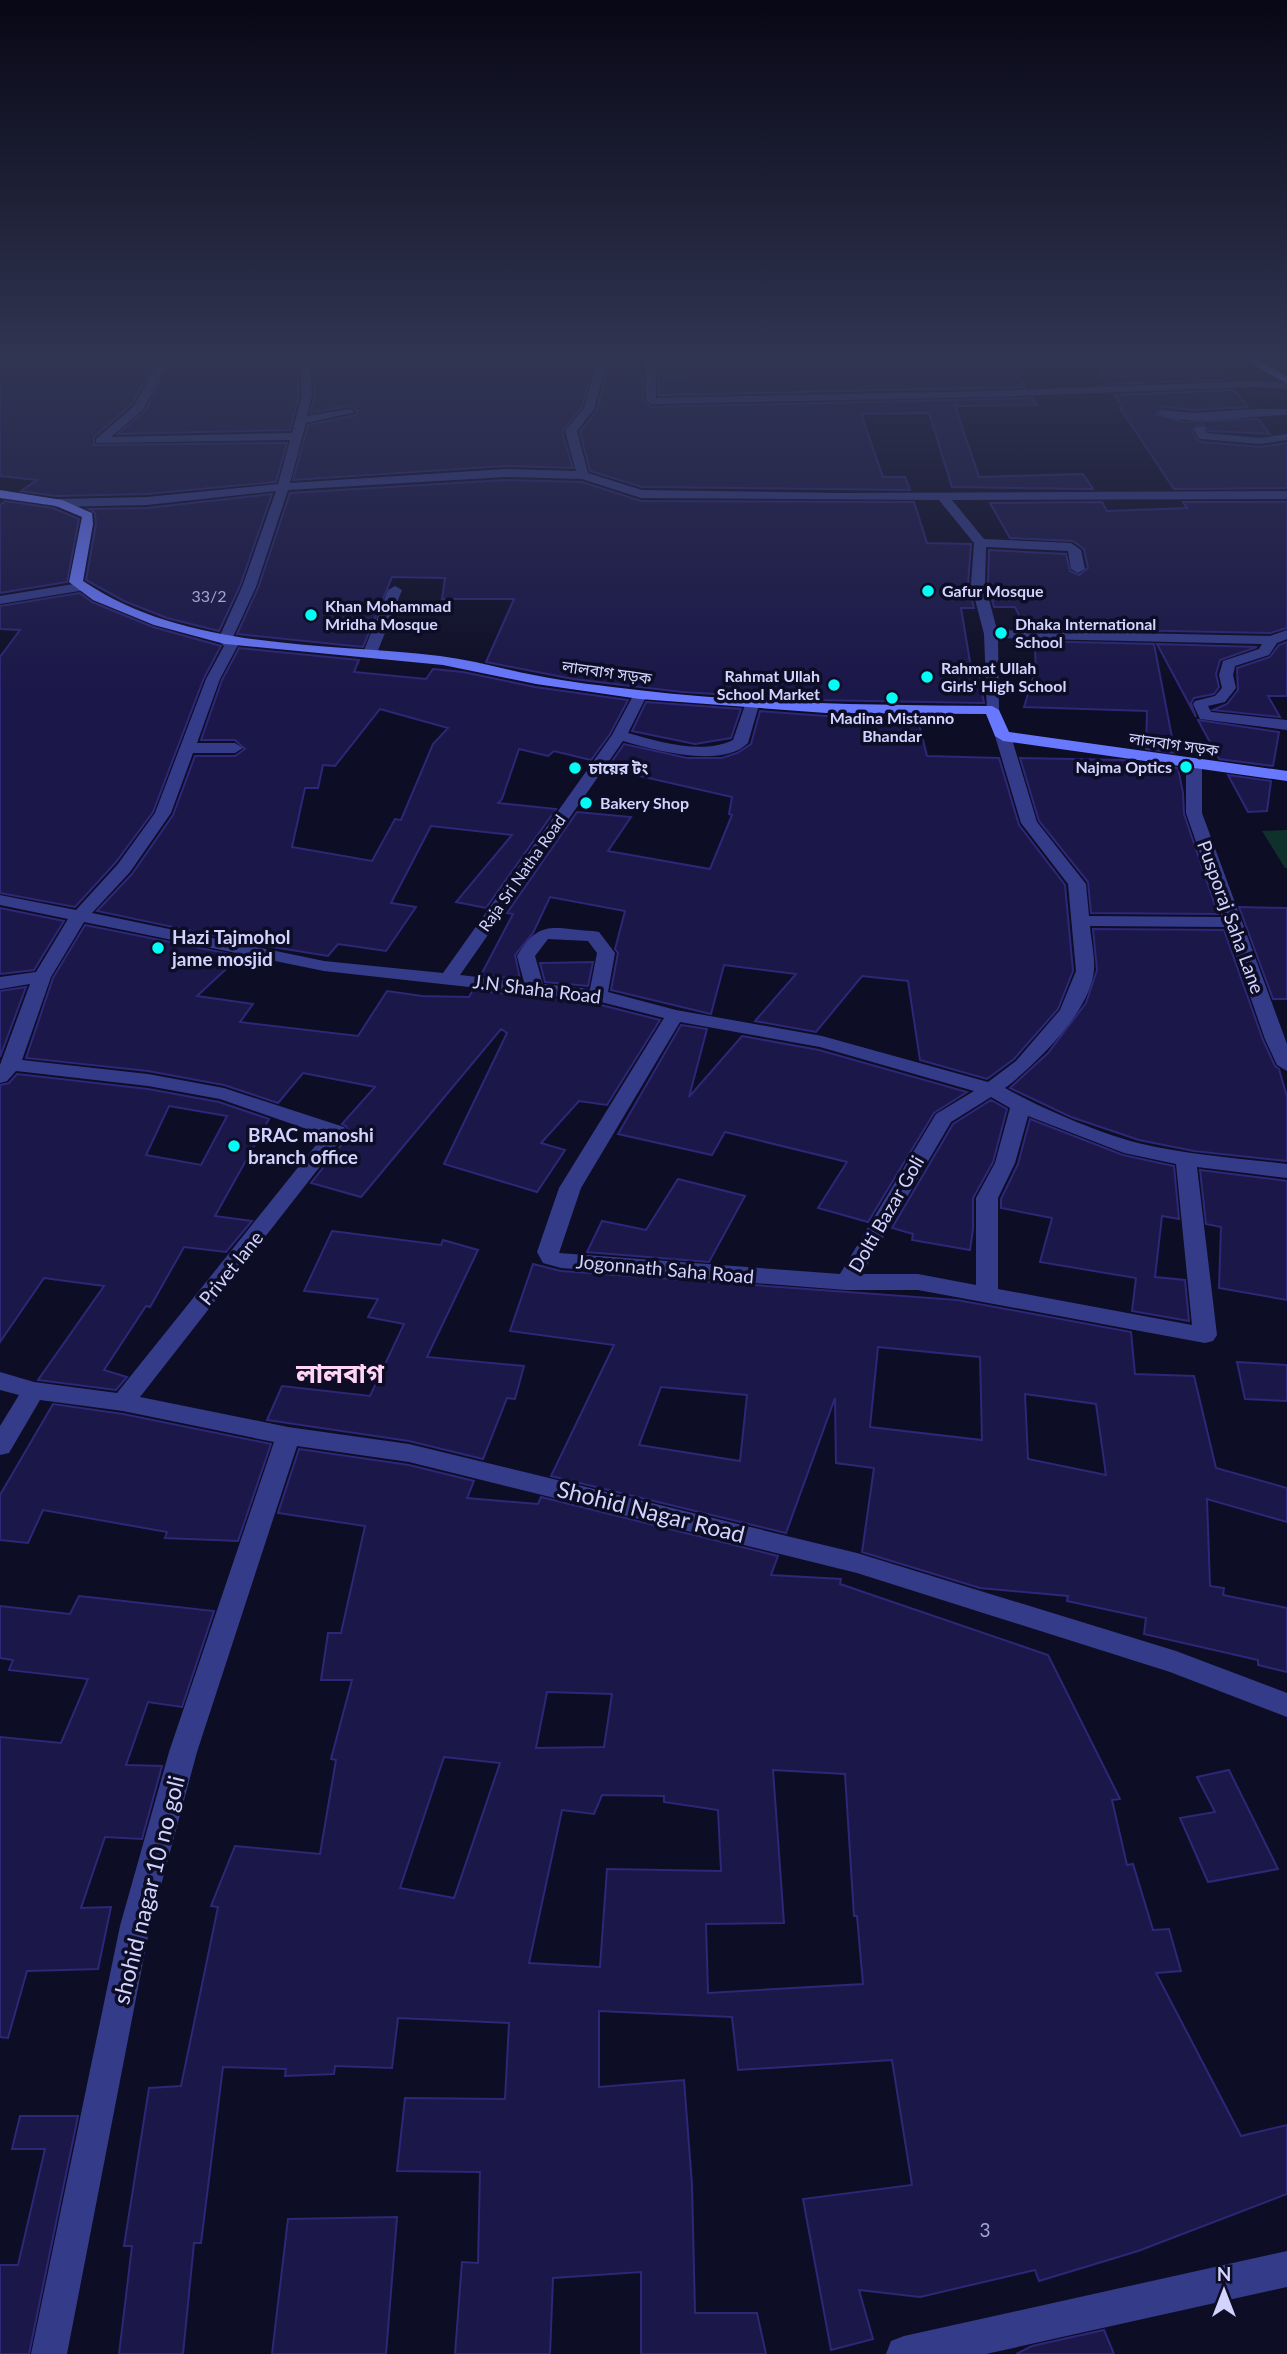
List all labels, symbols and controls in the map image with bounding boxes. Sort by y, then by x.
place label: Gafur Mosque [942,581,1044,600]
marker: Gafur Mosque [920,583,936,599]
house number: 33/2 [191,586,227,605]
place label: Khan Mohammad Mridha Mosque [325,596,451,633]
marker: Khan Mohammad Mridha Mosque [303,607,319,623]
place label: Dhaka International School [1015,614,1156,651]
marker: Dhaka International School [993,625,1009,641]
street label: লালবাগ সড়ক [560,656,654,687]
place label: Rahmat Ullah Girls' High School [941,658,1066,695]
place label: Rahmat Ullah School Market [717,666,820,703]
marker: Rahmat Ullah Girls' High School [919,669,935,685]
marker: Rahmat Ullah School Market [826,677,842,693]
marker: Madina Mistanno Bhandar [884,690,900,706]
place label: Madina Mistanno Bhandar [830,708,954,745]
street label: লালবাগ সড়ক [1127,728,1221,759]
place label: Najma Optics [1075,757,1172,776]
place label: চায়ের টং [588,758,648,777]
marker: Najma Optics [1178,759,1194,775]
marker: চায়ের টং [567,760,583,776]
place label: Bakery Shop [600,793,689,812]
marker: Bakery Shop [578,795,594,811]
street label: Raja Sri Natha Road [474,811,569,935]
street label: Pusporaj Saha Lane [1193,837,1270,997]
place label: Hazi Tajmohol jame mosjid [171,925,291,970]
marker: Hazi Tajmohol jame mosjid [150,940,166,956]
street label: J.N Shaha Road [472,969,602,1008]
place label: BRAC manoshi branch office [248,1123,374,1168]
marker: BRAC manoshi branch office [226,1138,242,1154]
street label: Dolti Bazar Goli [843,1151,928,1276]
street label: Privet lane [194,1226,267,1309]
street label: Jogonnath Saha Road [575,1249,755,1288]
district label: লালবাগ [295,1357,385,1389]
street label: Shohid Nagar Road [555,1474,748,1548]
street label: shohid nagar 10 no goli [106,1773,190,2007]
house number: 3 [979,2218,991,2241]
north arrow [1189,2256,1259,2326]
text: N [1217,2262,1231,2285]

